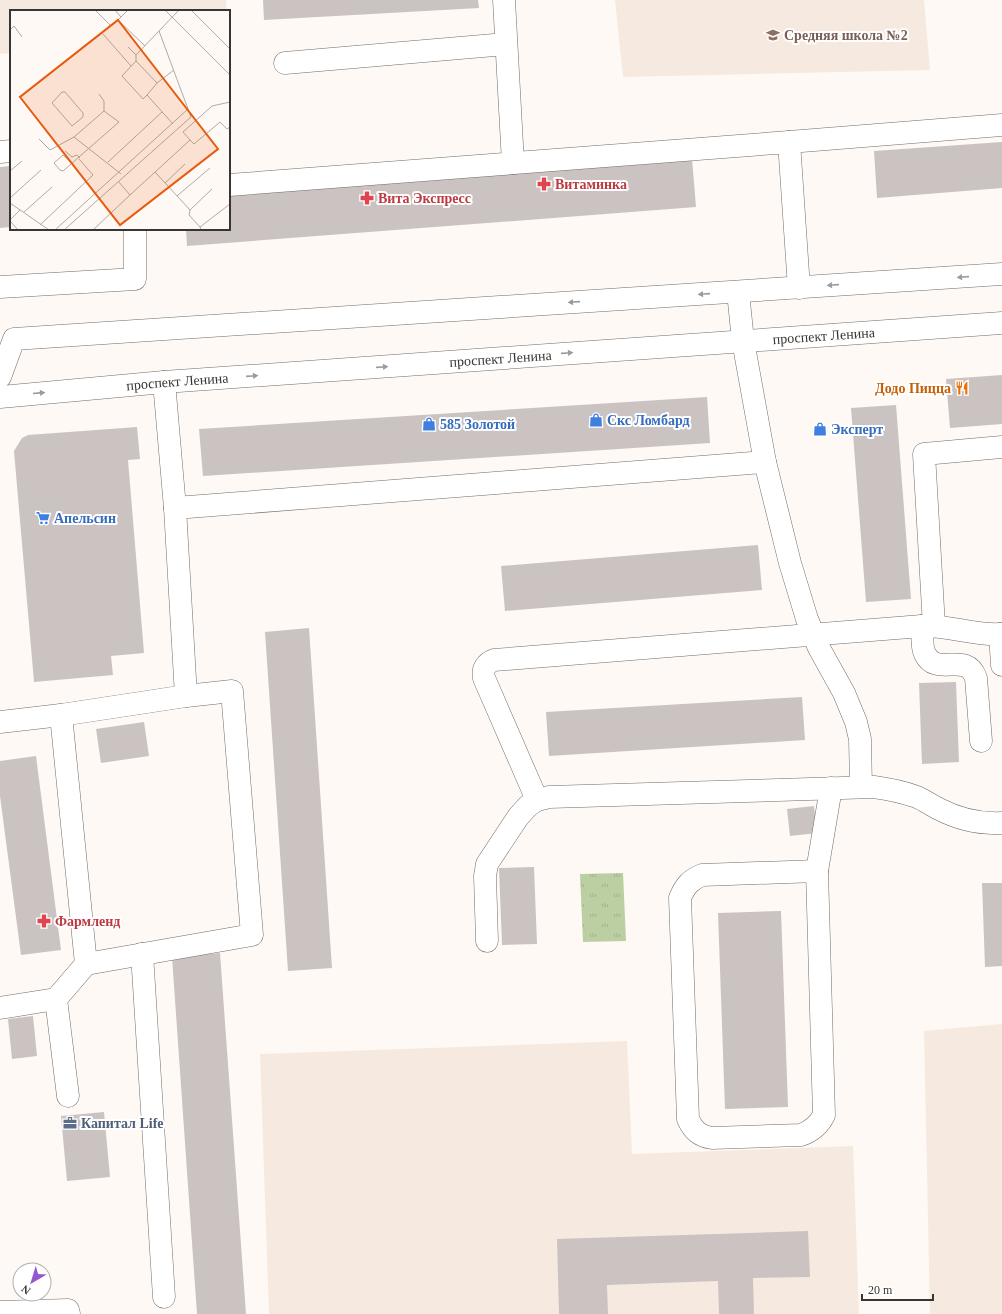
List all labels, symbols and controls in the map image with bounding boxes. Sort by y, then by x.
inset map [10,10,230,230]
school or university icon: Средняя школа №2 [765,27,781,43]
place label: Средняя школа №2 [784,28,908,43]
pharmacy icon: Витаминка [536,176,552,192]
place label: Витаминка [555,177,627,192]
pharmacy icon: Вита Экспресс [359,190,375,206]
place label: Вита Экспресс [378,191,471,206]
one-way arrow [957,273,969,280]
one-way arrow [827,282,839,289]
one-way arrow [698,290,710,297]
one-way arrow [568,299,580,306]
street label: проспект Ленина [772,324,876,347]
street label: проспект Ленина [449,347,553,369]
one-way arrow [561,350,573,357]
one-way arrow [376,363,388,370]
street label: проспект Ленина [126,370,230,393]
one-way arrow [246,373,258,380]
restaurant icon: Додо Пицца [954,380,970,396]
place label: Додо Пицца [875,381,951,396]
one-way arrow [33,390,45,397]
shop icon: Скс Ломбард [588,412,604,428]
place label: Скс Ломбард [607,413,690,428]
shop icon: 585 Золотой [421,416,437,432]
place label: 585 Золотой [440,417,515,432]
shop icon: Эксперт [812,421,828,437]
place label: Эксперт [831,422,883,437]
supermarket icon: Апельсин [35,510,51,526]
place label: Апельсин [54,511,116,526]
pharmacy icon: Фармленд [36,913,52,929]
place label: Фармленд [55,914,120,929]
office icon: Капитал Life [62,1115,78,1131]
place label: Капитал Life [81,1116,164,1131]
north arrow [12,1262,52,1302]
scale bar [862,1276,933,1302]
text: N [19,1283,33,1297]
text: 20 m [868,1283,893,1297]

